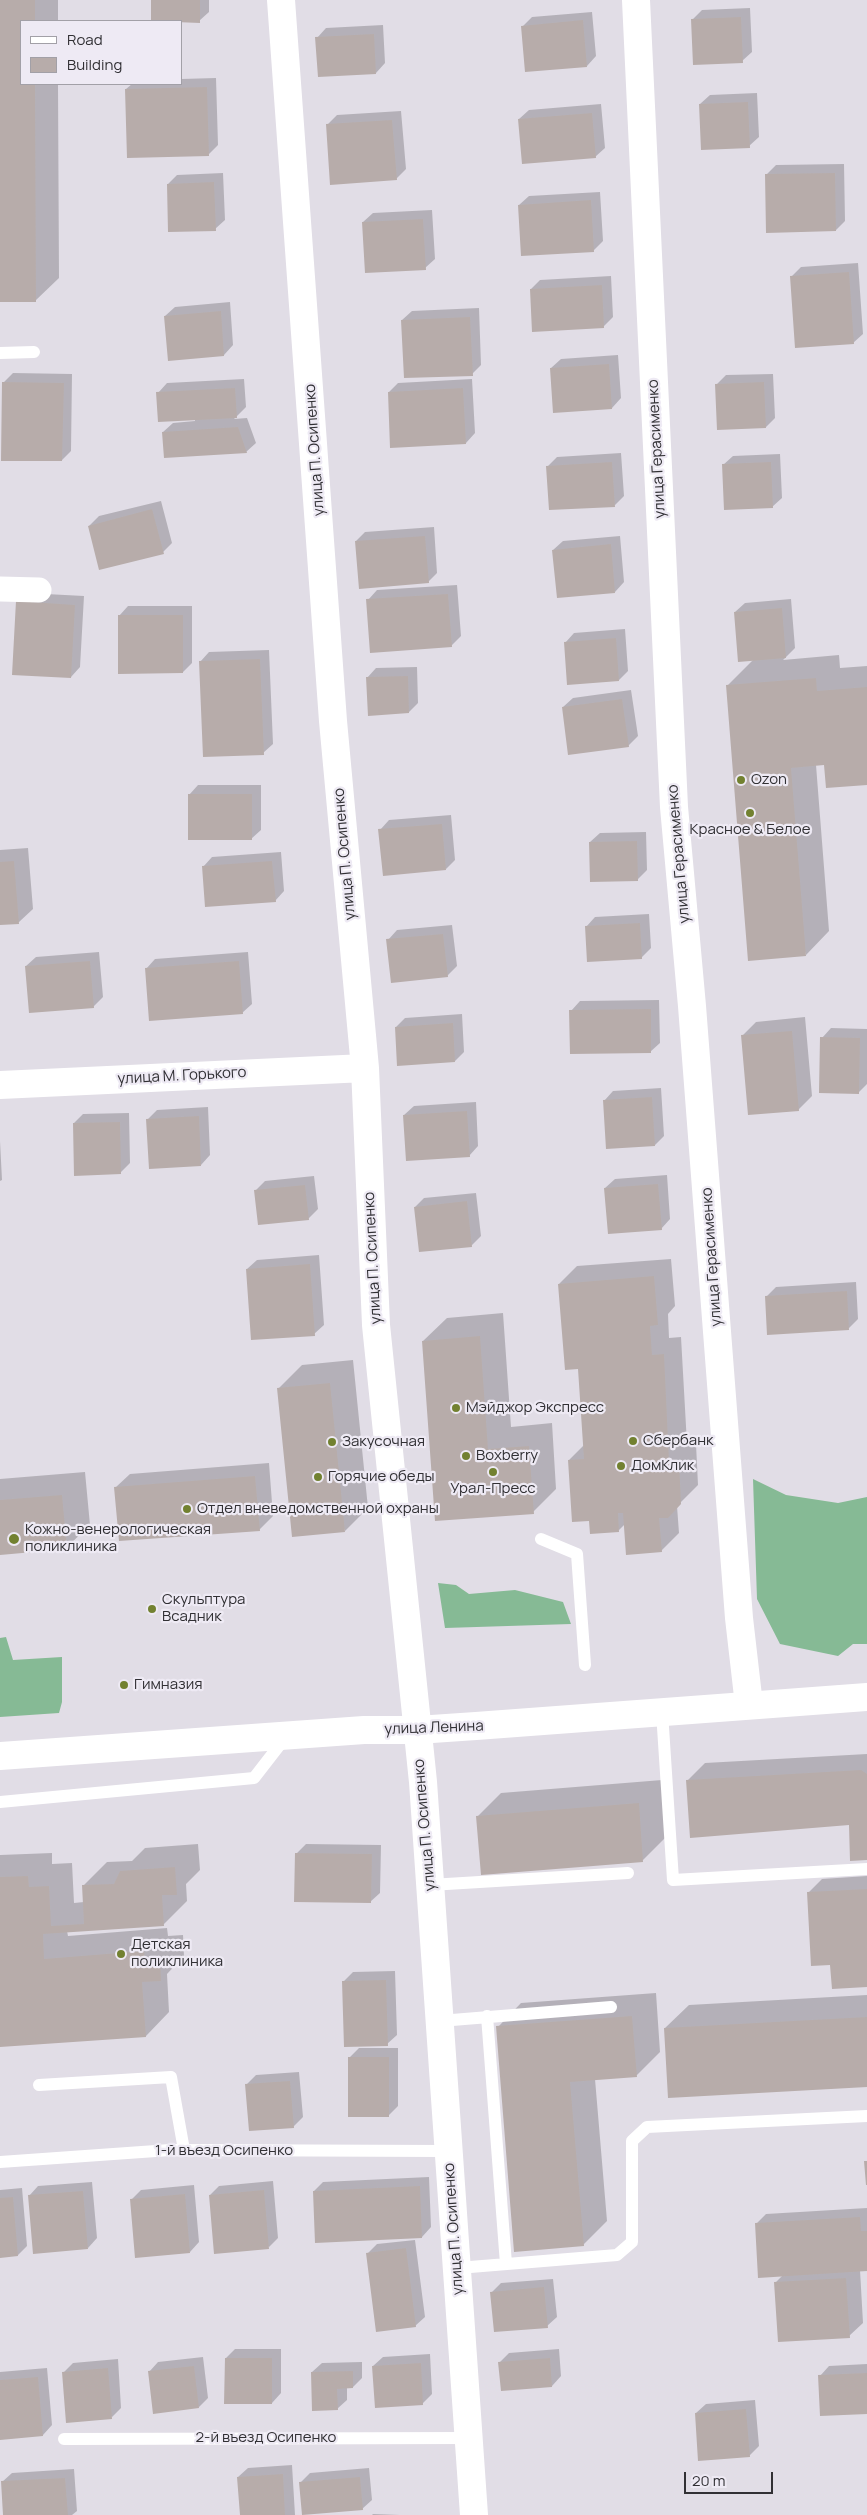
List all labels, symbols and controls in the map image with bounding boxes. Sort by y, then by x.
legend [20,20,182,85]
text: Road [67,29,103,50]
text: Building [67,54,122,75]
street label: улица Герасименко [644,379,670,519]
street label: улица П. Осипенко [301,383,329,517]
place label: Ozon [751,771,787,789]
marker: Ozon [735,774,747,786]
street label: улица Герасименко [664,784,694,924]
street label: улица П. Осипенко [330,787,360,921]
marker: Красное & Белое [744,807,756,819]
place label: Красное & Белое [690,821,810,839]
street label: улица М. Горького [117,1064,247,1088]
street label: улица Герасименко [698,1187,726,1327]
street label: улица П. Осипенко [361,1191,385,1325]
place label: Мэйджор Экспресс [466,1399,604,1417]
marker: Мэйджор Экспресс [450,1402,462,1414]
place label: Сбербанк [643,1432,714,1450]
place label: Закусoчная [342,1433,425,1451]
marker: Сбербанк [627,1435,639,1447]
marker: Закусoчная [326,1436,338,1448]
place label: Boxberry [476,1447,538,1465]
marker: Boxberry [460,1450,472,1462]
place label: ДомКлик [631,1457,694,1475]
marker: ДомКлик [615,1460,627,1472]
marker: Урал-Пресс [487,1466,499,1478]
place label: Горячие обеды [328,1468,435,1486]
marker: Горячие обеды [312,1471,324,1483]
place label: Урал-Пресс [450,1480,536,1498]
place label: Отдел вневедомственной охраны [197,1500,439,1518]
marker: Отдел вневедомственной охраны [181,1503,193,1515]
place label: Кожно-венерологическая поликлиника [25,1521,211,1556]
marker: Кожно-венерологическая поликлиника [7,1532,21,1546]
place label: Скульптура Всадник [162,1591,245,1626]
marker: Скульптура Всадник [146,1603,158,1615]
place label: Гимназия [134,1676,202,1694]
marker: Гимназия [118,1679,130,1691]
street label: улица Ленина [384,1717,484,1739]
street label: улица П. Осипенко [410,1758,440,1892]
place label: Детская поликлиника [131,1936,223,1971]
marker: Детская поликлиника [115,1948,127,1960]
street label: 1-й въезд Осипенко [155,2142,293,2160]
street label: улица П. Осипенко [440,2162,468,2296]
street label: 2-й въезд Осипенко [196,2429,336,2447]
scale bar [687,2462,776,2494]
text: 20 m [692,2470,725,2491]

